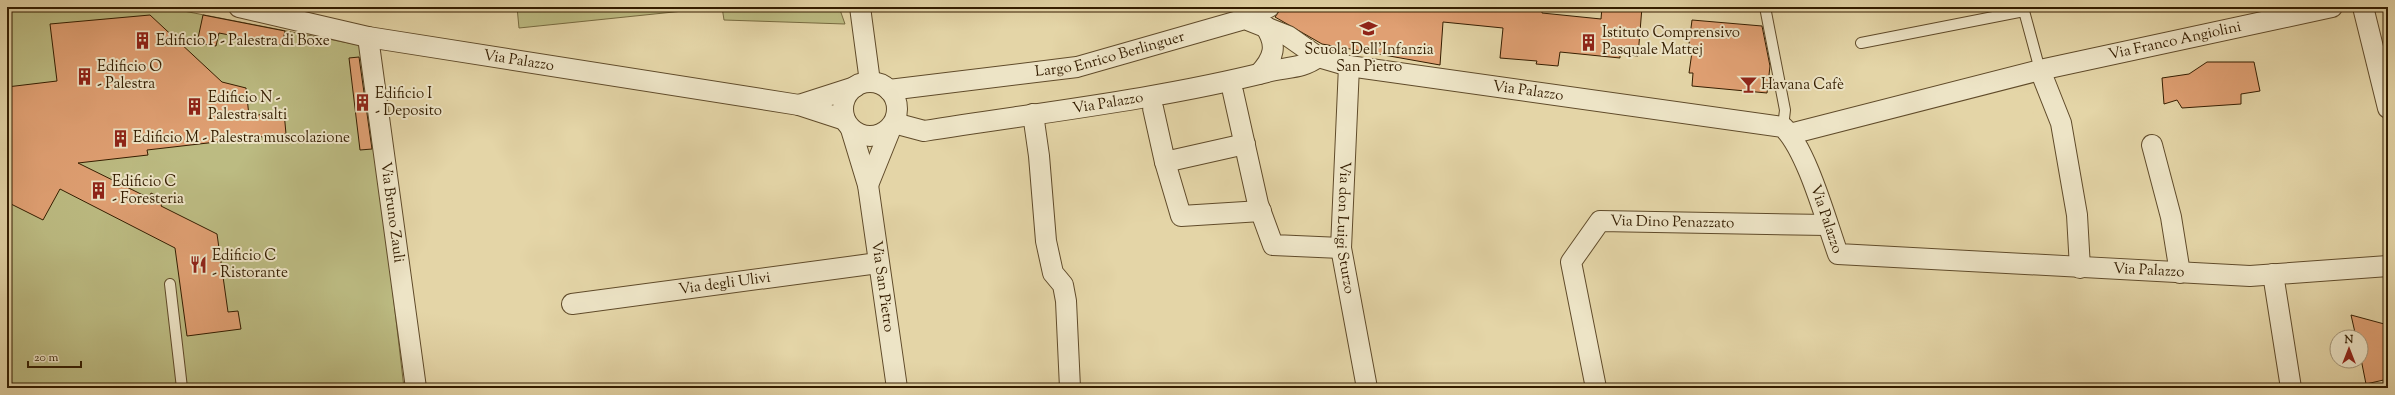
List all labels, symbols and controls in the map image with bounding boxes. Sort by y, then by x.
street label: Via Franco Angiolini [2106,16,2243,65]
school or university icon: Scuola Dell'Infanzia San Pietro [1359,19,1379,39]
place label: Istituto Comprensivo Pasquale Mattej [1602,23,1740,61]
street label: Largo Enrico Berlinguer [1034,26,1187,83]
building icon: Edificio P - Palestra di Boxe [133,31,153,51]
place label: Edificio P - Palestra di Boxe [156,31,330,52]
building icon: Istituto Comprensivo Pasquale Mattej [1579,32,1599,52]
place label: Scuola Dell'Infanzia San Pietro [1304,40,1434,78]
street label: Via Palazzo [482,45,556,77]
place label: Edificio O - Palestra [97,57,162,95]
building icon: Edificio O - Palestra [74,66,94,86]
bar icon: Havana Cafè [1738,75,1758,95]
place label: Havana Cafè [1761,75,1844,96]
street label: Via Palazzo [1491,76,1565,107]
place label: Edificio I - Deposito [375,84,442,122]
street label: Via Palazzo [1071,87,1145,119]
place label: Edificio N - Palestra salti [208,88,287,126]
building icon: Edificio I - Deposito [352,93,372,113]
building icon: Edificio N - Palestra salti [185,97,205,117]
building icon: Edificio M - Palestra muscolazione [110,128,130,148]
place label: Edificio M - Palestra muscolazione [133,128,350,149]
street label: Via Bruno Zauli [375,161,409,264]
street label: Via don Luigi Sturzo [1330,161,1360,296]
place label: Edificio C - Foresteria [112,172,184,210]
building icon: Edificio C - Foresteria [89,181,109,201]
street label: Via Palazzo [1805,182,1848,257]
street label: Via Dino Penazzato [1610,211,1734,234]
street label: Via San Pietro [866,239,899,333]
place label: Edificio C - Ristorante [212,246,288,284]
restaurant icon: Edificio C - Ristorante [189,255,209,275]
street label: Via Palazzo [2112,258,2185,283]
street label: Via degli Ulivi [677,267,772,300]
north arrow [2329,329,2369,369]
text: N [2344,332,2354,348]
scale bar [28,343,81,369]
text: 20 m [34,349,59,367]

